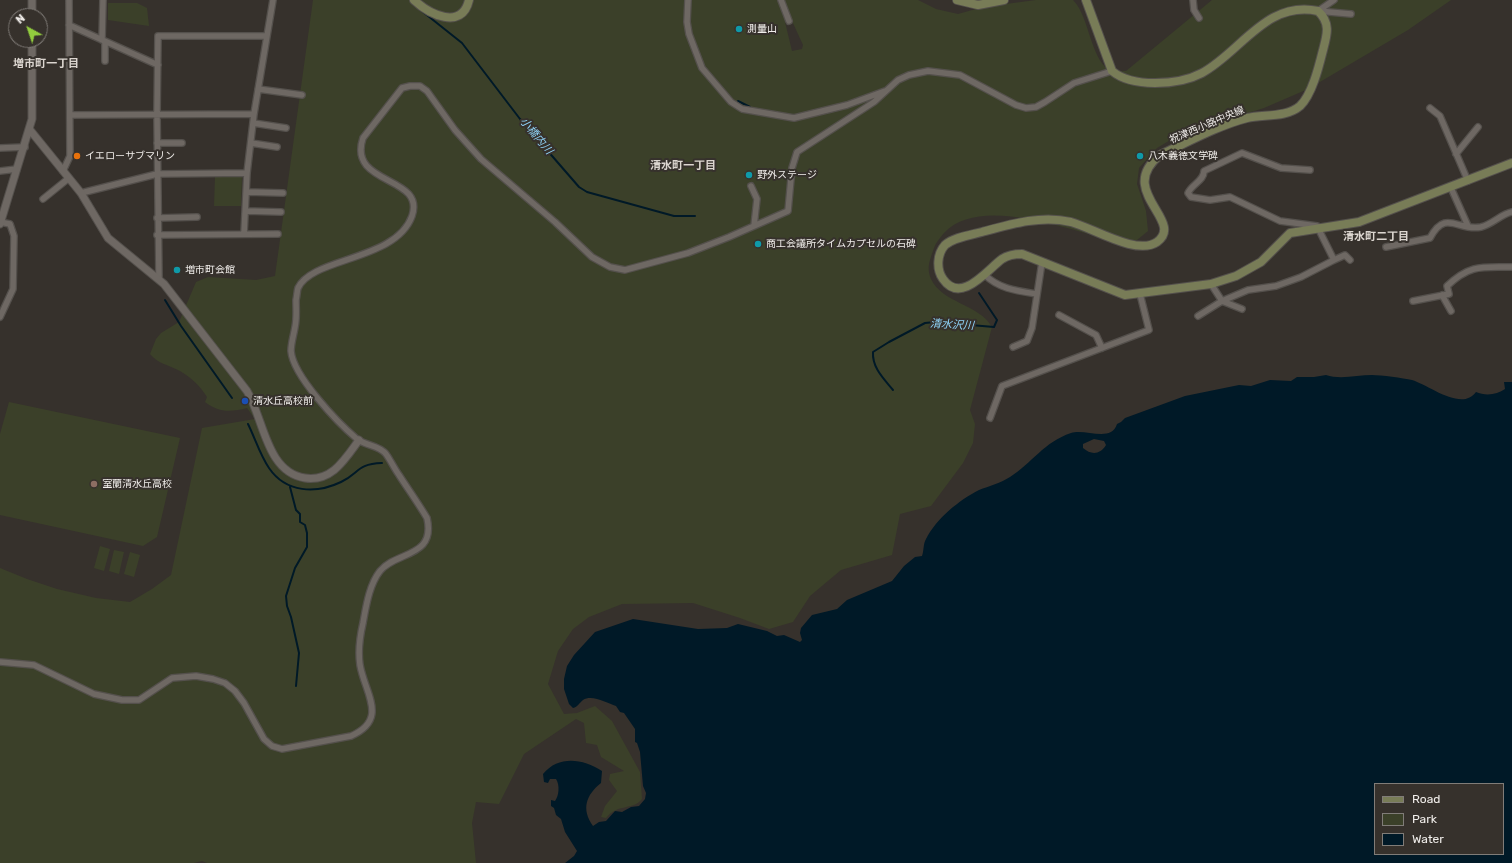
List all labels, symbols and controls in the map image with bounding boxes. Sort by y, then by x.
north arrow [8,8,48,48]
text: N [13,12,28,27]
place label: 測量山 [747,23,777,35]
marker: 測量山 [734,24,744,34]
district label: 増市町一丁目 [13,57,79,71]
street label: 祝津西小路中央線 [1168,104,1246,146]
water label: 小橋内川 [517,115,555,157]
place label: イエローサブマリン [85,150,175,162]
place label: 八木義徳文学碑 [1148,150,1218,162]
marker: イエローサブマリン [72,151,82,161]
marker: 八木義徳文学碑 [1135,151,1145,161]
district label: 清水町一丁目 [650,159,716,173]
place label: 野外ステージ [757,169,817,181]
marker: 野外ステージ [744,170,754,180]
district label: 清水町二丁目 [1343,230,1409,244]
place label: 商工会議所タイムカプセルの石碑 [766,238,916,250]
marker: 商工会議所タイムカプセルの石碑 [753,239,763,249]
place label: 増市町会館 [185,264,235,276]
marker: 増市町会館 [172,265,182,275]
water label: 清水沢川 [930,317,974,333]
place label: 清水丘高校前 [253,395,313,407]
marker: 清水丘高校前 [240,396,250,406]
place label: 室蘭清水丘高校 [102,478,172,490]
marker: 室蘭清水丘高校 [89,479,99,489]
legend [1374,783,1504,855]
text: Road [1412,792,1440,806]
text: Park [1412,812,1437,826]
text: Water [1412,832,1444,846]

